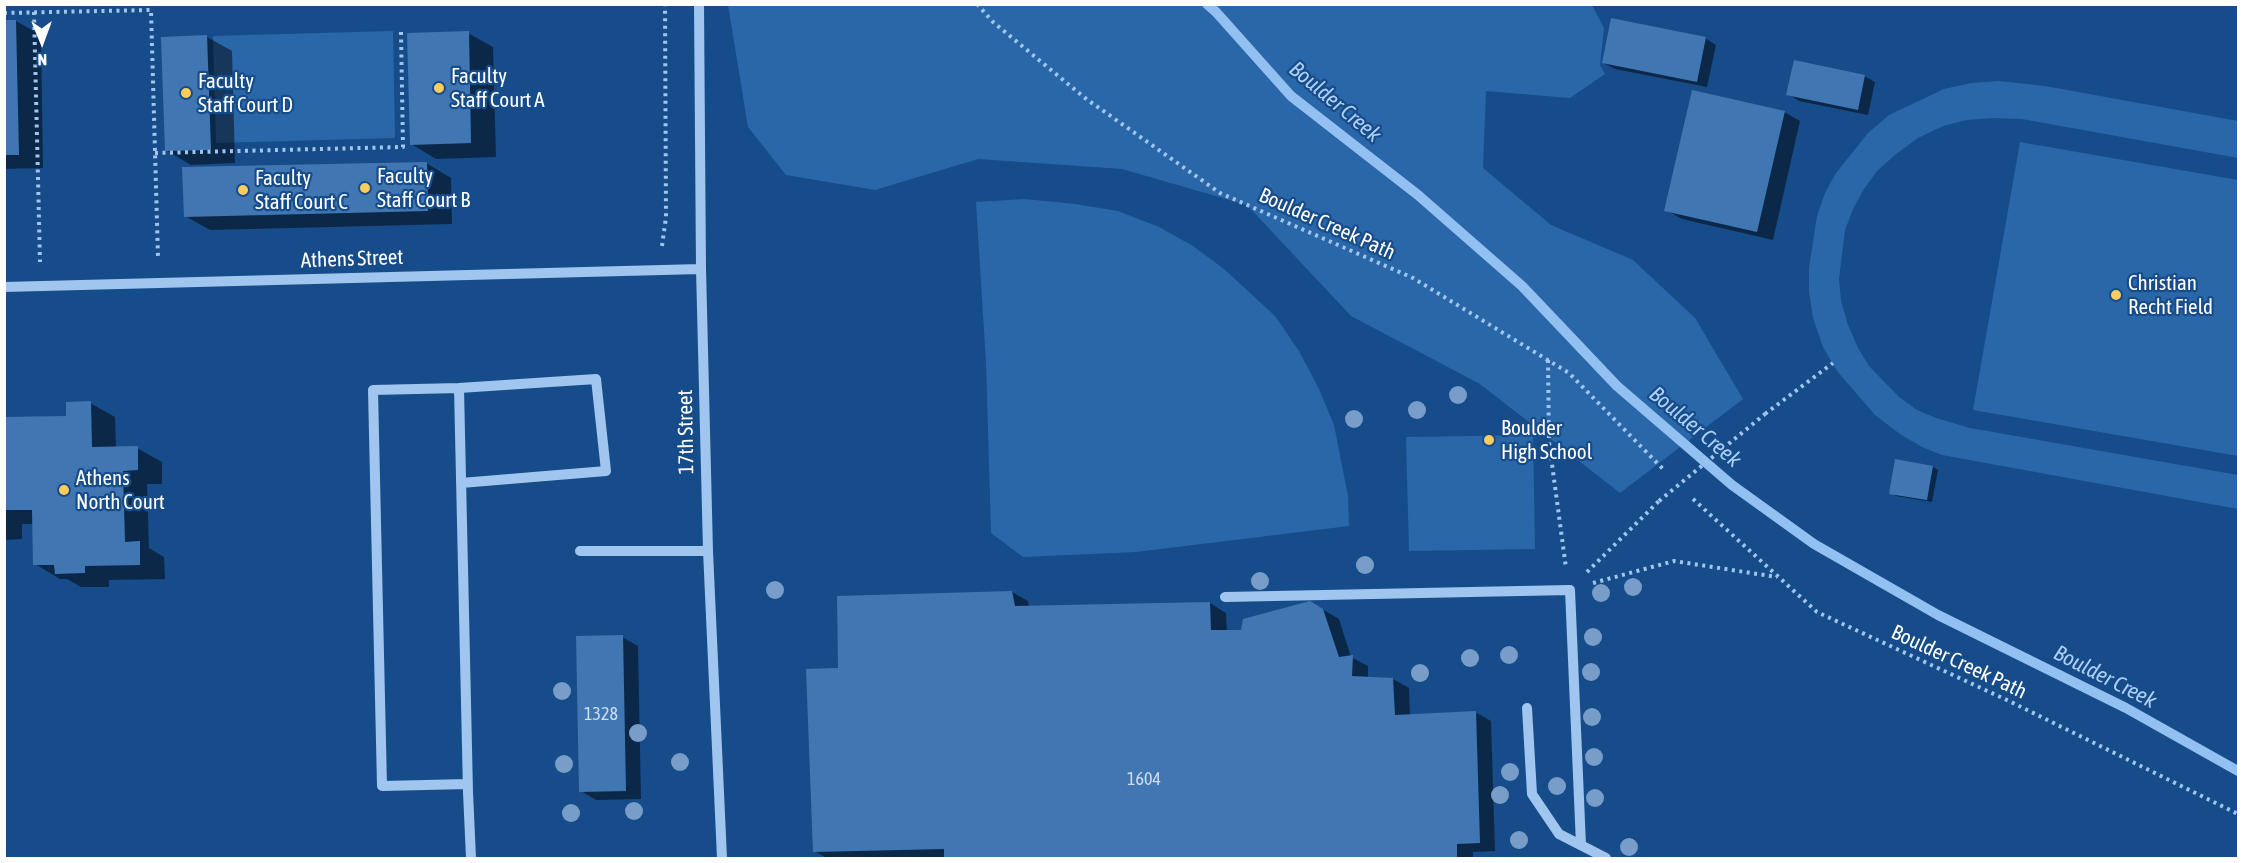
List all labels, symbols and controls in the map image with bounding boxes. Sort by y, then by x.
north arrow [12,12,72,72]
text: N [37,51,47,69]
water label: Boulder Creek [1284,56,1386,148]
place label: Faculty Staff Court A [451,63,545,113]
place label: Faculty Staff Court D [198,68,293,118]
marker: Faculty Staff Court A [432,81,446,95]
marker: Faculty Staff Court D [179,86,193,100]
place label: Faculty Staff Court B [377,163,470,213]
place label: Faculty Staff Court C [255,165,348,215]
marker: Faculty Staff Court B [358,181,372,195]
marker: Faculty Staff Court C [236,183,250,197]
street label: Boulder Creek Path [1255,183,1399,265]
street label: Athens Street [300,245,404,273]
place label: Christian Recht Field [2128,270,2213,320]
marker: Christian Recht Field [2109,288,2123,302]
water label: Boulder Creek [1644,381,1746,473]
street label: 17th Street [673,389,699,475]
place label: Boulder High School [1501,415,1592,465]
marker: Boulder High School [1482,433,1496,447]
place label: Athens North Court [76,465,165,515]
marker: Athens North Court [57,483,71,497]
street label: Boulder Creek Path [1887,620,2031,704]
water label: Boulder Creek [2049,640,2161,714]
house number: 1328 [584,703,618,725]
house number: 1604 [1127,768,1161,790]

